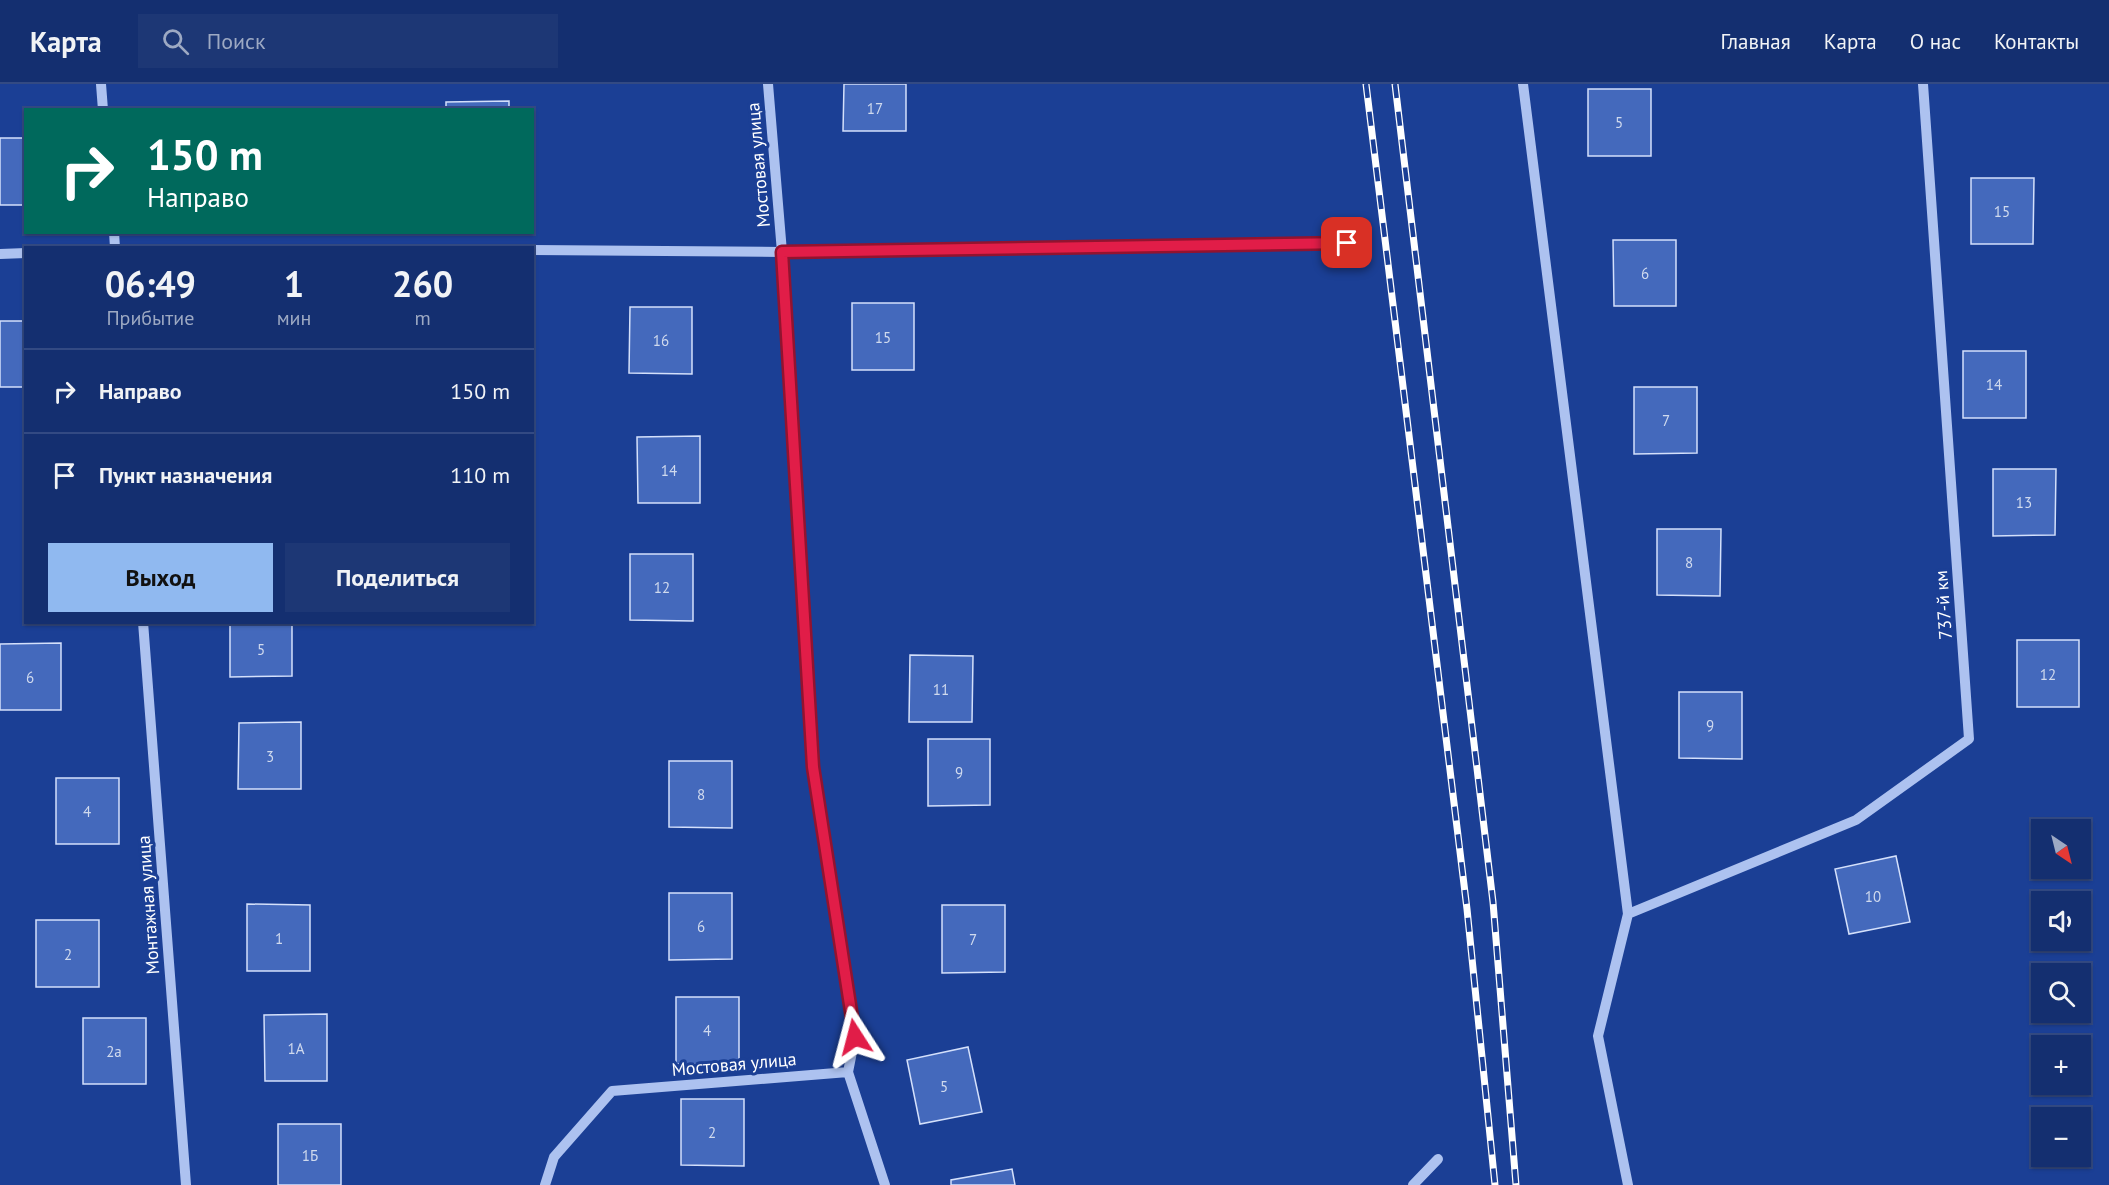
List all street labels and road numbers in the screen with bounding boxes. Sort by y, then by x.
street label: Мостовая улица [741,102,775,228]
street label: 737-й км [1929,569,1957,641]
street label: Монтажная улица [132,835,164,975]
street label: Мостовая улица [671,1047,797,1081]

